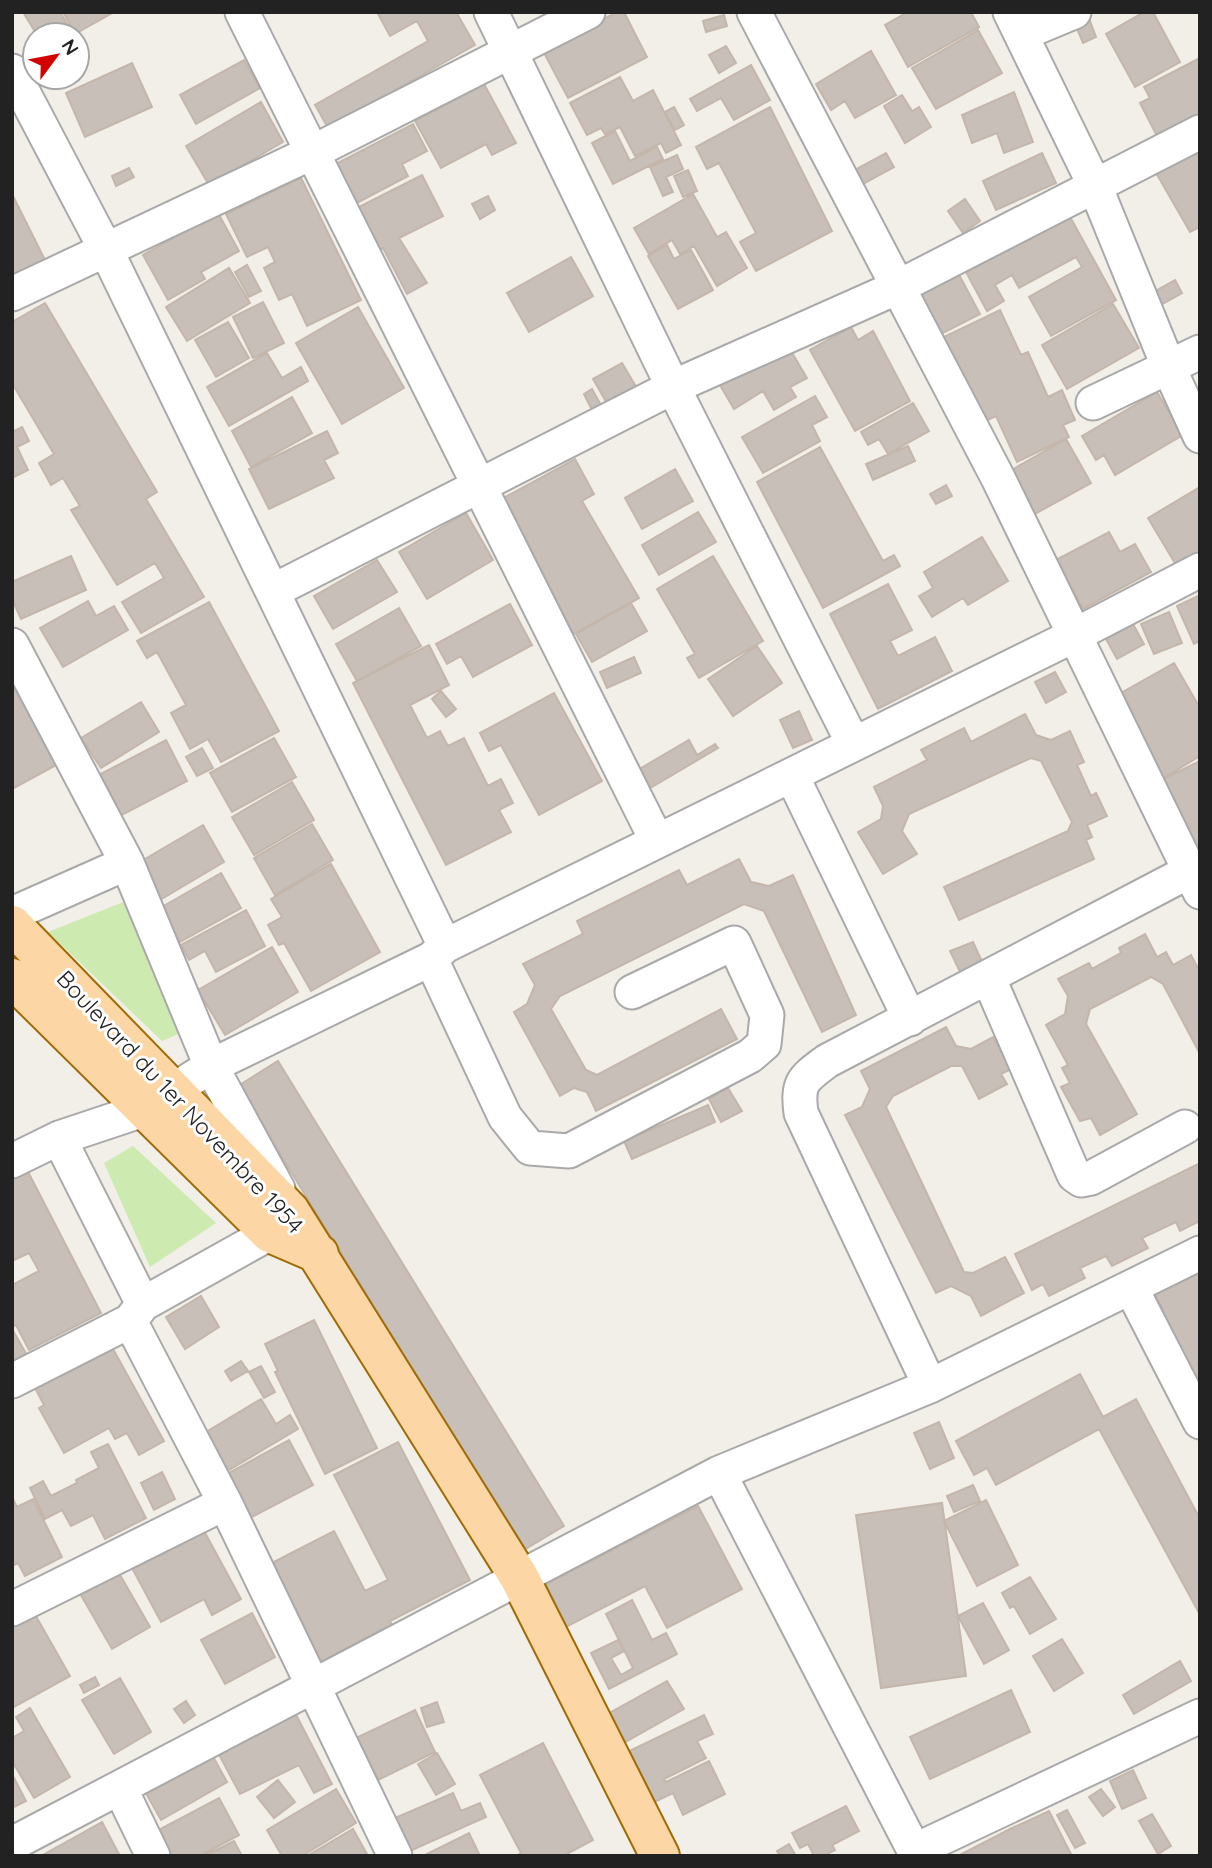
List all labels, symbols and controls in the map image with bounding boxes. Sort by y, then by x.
north arrow [21,21,91,91]
text: N [57,35,84,59]
street label: Boulevard du 1er Novembre 1954 [51,964,310,1239]

